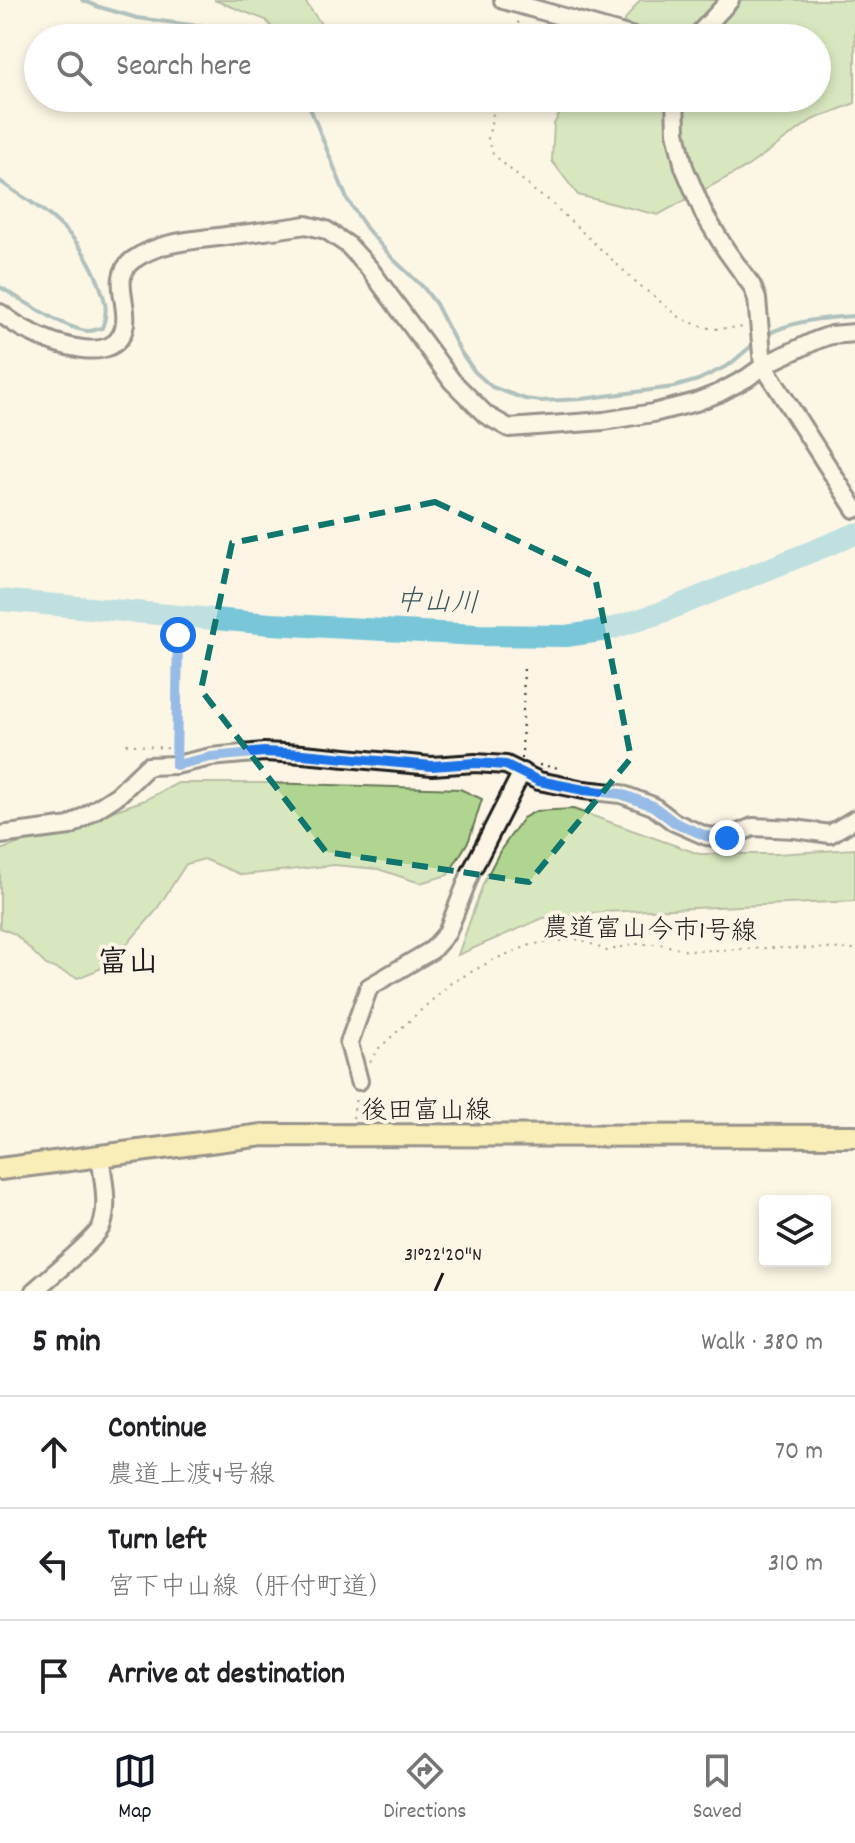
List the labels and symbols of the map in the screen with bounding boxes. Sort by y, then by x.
water label: 中山川 [394,584,480,626]
route start [160,617,196,653]
route end [709,820,745,856]
street label: 農道富山今市1号線 [543,911,757,952]
district label: 富山 [98,944,158,987]
street label: 後田富山線 [361,1094,491,1131]
text: 31°22'20"N [404,1242,482,1270]

